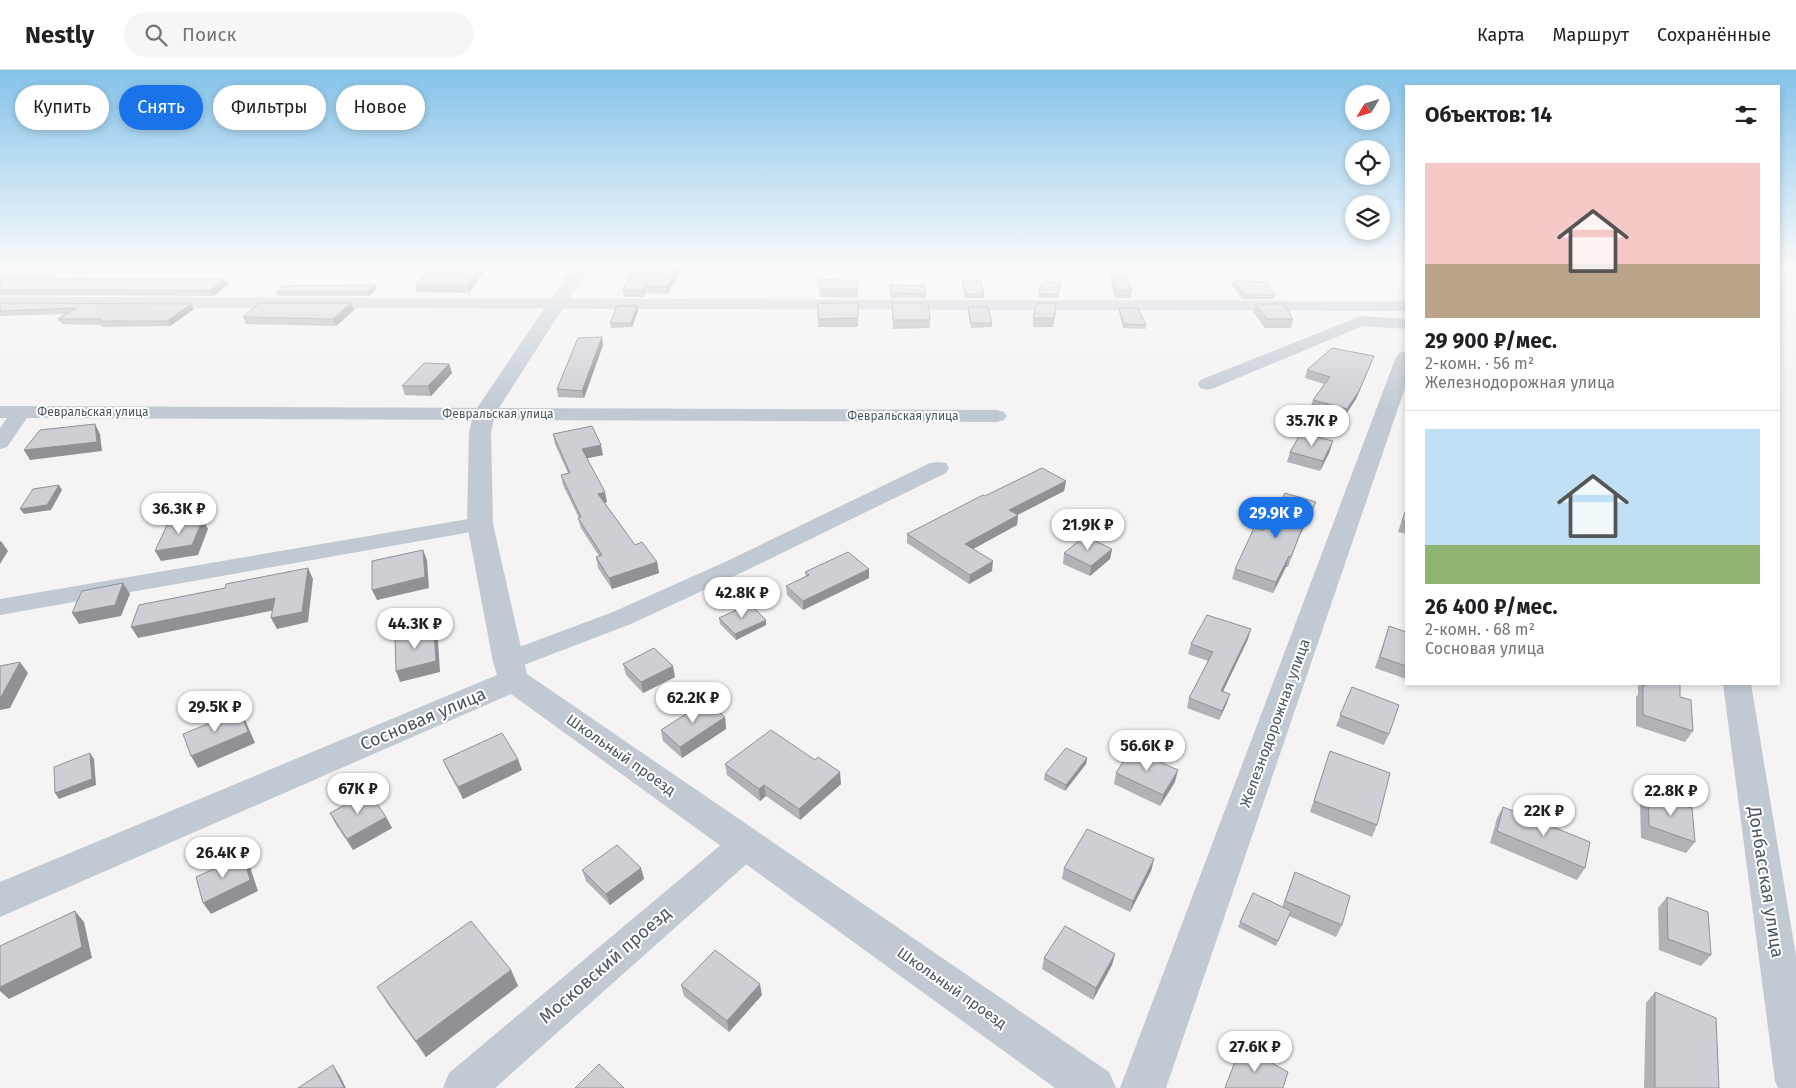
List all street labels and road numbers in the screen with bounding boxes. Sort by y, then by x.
street label: Февральская улица [37,405,149,419]
street label: Февральская улица [442,407,554,421]
street label: Февральская улица [847,409,959,423]
street label: Железнодорожная улица [1236,636,1314,810]
street label: Сосновая улица [357,683,489,755]
street label: Школьный проезд [563,711,679,799]
street label: Донбасская улица [1743,804,1789,959]
street label: Московский проезд [535,902,675,1028]
street label: Школьный проезд [894,944,1010,1032]

